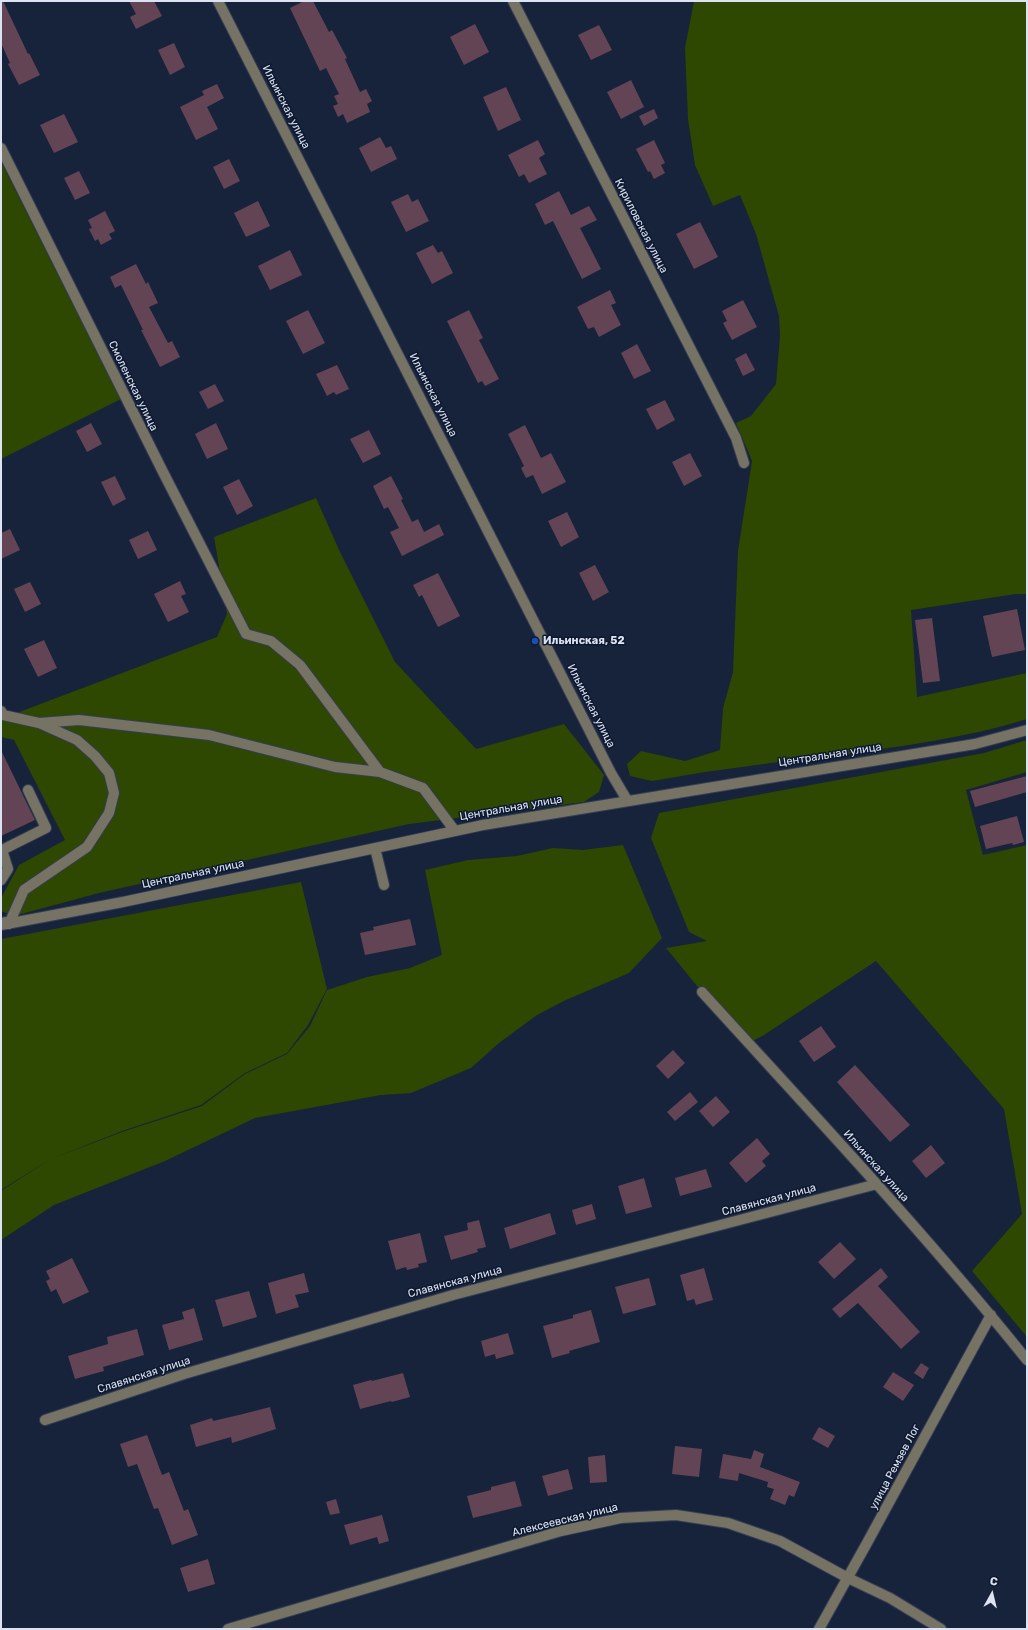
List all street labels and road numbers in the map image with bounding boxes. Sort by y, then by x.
street label: Ильинская улица [259,63,313,151]
street label: Кириловская улица [611,177,671,275]
street label: Смоленская улица [105,339,161,433]
street label: Ильинская улица [406,351,460,439]
street label: Ильинская улица [564,662,618,750]
street label: Центральная улица [778,740,882,770]
street label: Центральная улица [459,792,563,824]
street label: Центральная улица [141,857,245,891]
street label: Ильинская улица [840,1127,912,1205]
street label: Славянская улица [720,1181,818,1219]
street label: Славянская улица [406,1263,504,1301]
street label: Славянская улица [96,1354,192,1396]
street label: улица Ремзев Лог [867,1422,923,1512]
street label: Алексеевская улица [511,1500,619,1540]

